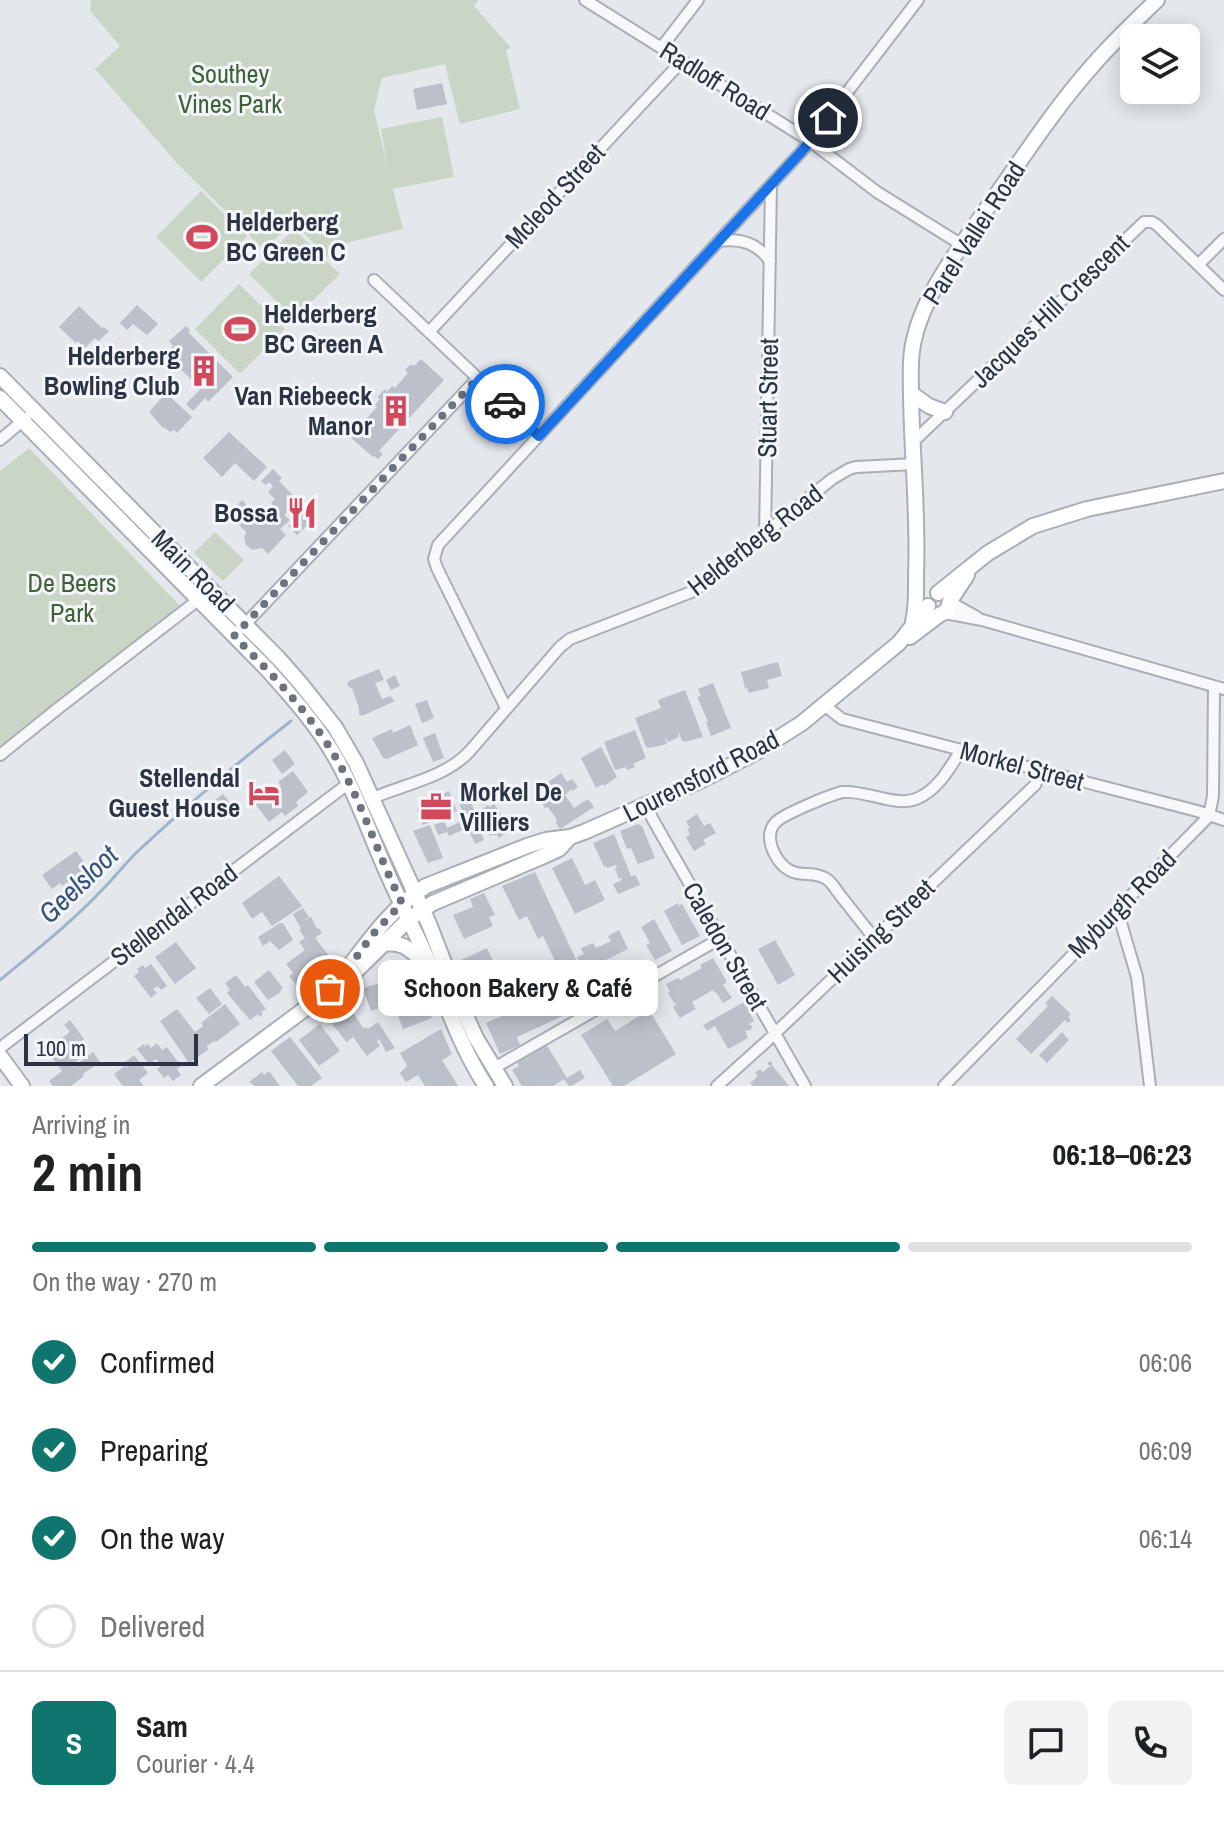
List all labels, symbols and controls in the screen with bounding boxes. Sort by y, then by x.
map controls [1120,24,1200,104]
button: layers [1120,24,1200,104]
street label: Radloff Road [653,33,777,128]
park label: Southey Vines Park [178,56,282,121]
pin [794,84,862,152]
icon: home [806,96,850,140]
street label: Mcleod Street [497,136,612,256]
street label: Parel Vallei Road [914,154,1033,311]
place label: Helderberg BC Green C [226,204,346,269]
sports icon: Helderberg BC Green C [185,220,219,254]
street label: Jacques Hill Crescent [963,226,1136,395]
place label: Helderberg BC Green A [264,296,383,361]
sports icon: Helderberg BC Green A [223,312,257,346]
place label: Helderberg Bowling Club [44,338,180,403]
street label: Stuart Street [749,338,786,458]
building icon: Helderberg Bowling Club [187,354,221,388]
courier [465,364,545,444]
place label: Van Riebeeck Manor [235,378,373,443]
icon: car [483,382,527,426]
building icon: Van Riebeeck Manor [379,394,413,428]
street label: Helderberg Road [680,476,829,603]
place label: Bossa [214,495,278,530]
restaurant icon: Bossa [285,496,319,530]
street label: Main Road [144,521,243,620]
park label: De Beers Park [28,565,116,630]
street label: Lourensford Road [617,721,785,830]
street label: Morkel Street [956,732,1088,799]
place label: Stellendal Guest House [108,760,240,825]
place label: Morkel De Villiers [460,774,562,839]
hotel icon: Stellendal Guest House [247,776,281,810]
office icon: Morkel De Villiers [419,790,453,824]
water label: Geelsloot [30,836,127,931]
street label: Myburgh Road [1060,842,1183,965]
street label: Stellendal Road [103,855,244,974]
street label: Huising Street [819,871,942,991]
street label: Caledon Street [675,875,776,1016]
pin [296,955,364,1023]
callout: Schoon Bakery & Café [378,961,658,1017]
icon: bag [308,967,352,1011]
text: Schoon Bakery & Café [404,970,632,1005]
scale bar [24,1030,198,1066]
text: 100 m [36,1033,86,1063]
text: Arriving in [32,1107,130,1142]
text: 06:18–06:23 [1053,1134,1192,1174]
text: 2 min [32,1137,143,1207]
text: On the way · 270 m [32,1264,217,1299]
icon: check [32,1340,76,1384]
text: Confirmed [100,1342,215,1382]
text: 06:06 [1139,1345,1192,1380]
icon: check [32,1428,76,1472]
text: Preparing [100,1430,208,1470]
text: 06:09 [1139,1433,1192,1468]
icon: check [32,1516,76,1560]
text: On the way [100,1518,224,1558]
text: 06:14 [1139,1521,1192,1556]
text: Delivered [100,1606,205,1646]
button: chat [1004,1701,1088,1785]
button: phone [1108,1701,1192,1785]
text: Sam [136,1706,188,1746]
text: S [66,1723,82,1763]
text: Courier · 4.4 [136,1746,255,1781]

